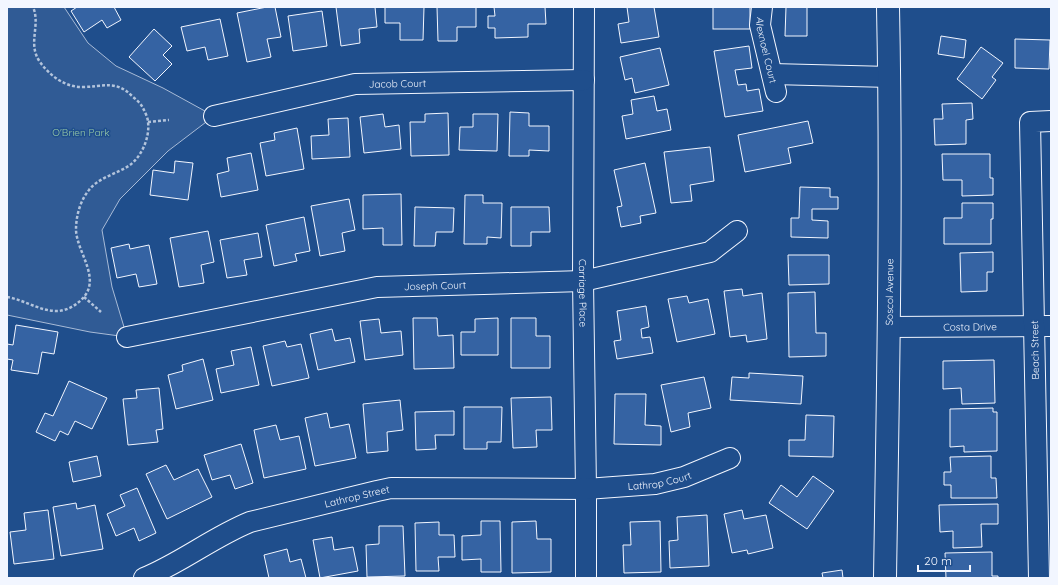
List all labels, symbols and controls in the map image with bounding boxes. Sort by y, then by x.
street label: Alexnoel Court [753,17,780,85]
street label: Jacob Court [369,76,427,90]
park label: O'Brien Park [52,126,110,139]
street label: Soscol Avenue [882,258,896,326]
street label: Carriage Place [576,259,590,328]
street label: Joseph Court [404,278,467,293]
street label: Costa Drive [943,320,997,333]
street label: Beach Street [1028,320,1042,380]
street label: Lathrop Court [627,468,694,492]
street label: Lathrop Street [323,482,391,510]
scale bar [918,547,970,573]
text: 20 m [924,553,952,568]

